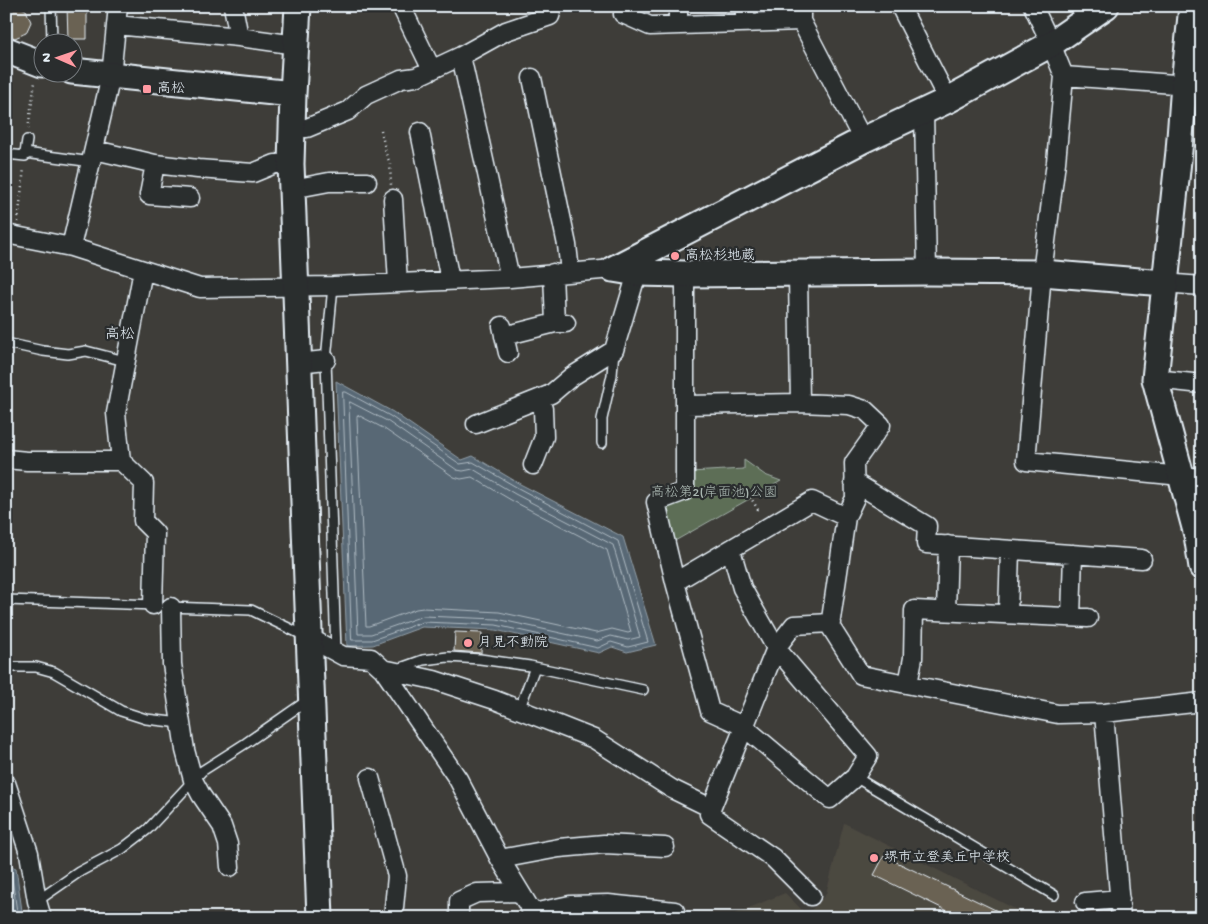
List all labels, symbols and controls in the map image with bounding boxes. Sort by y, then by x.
north arrow [32,32,82,82]
text: N [39,53,56,62]
place label: 高松 [157,81,185,98]
marker: 高松 [141,83,153,95]
place label: 高松杉地蔵 [685,248,755,265]
marker: 高松杉地蔵 [669,250,681,262]
district label: 高松 [105,325,135,344]
park label: 高松第2(岸面池)公園 [651,485,777,502]
place label: 月見不動院 [478,635,548,652]
marker: 月見不動院 [462,637,474,649]
place label: 堺市立登美丘中学校 [884,850,1010,867]
marker: 堺市立登美丘中学校 [868,852,880,864]

